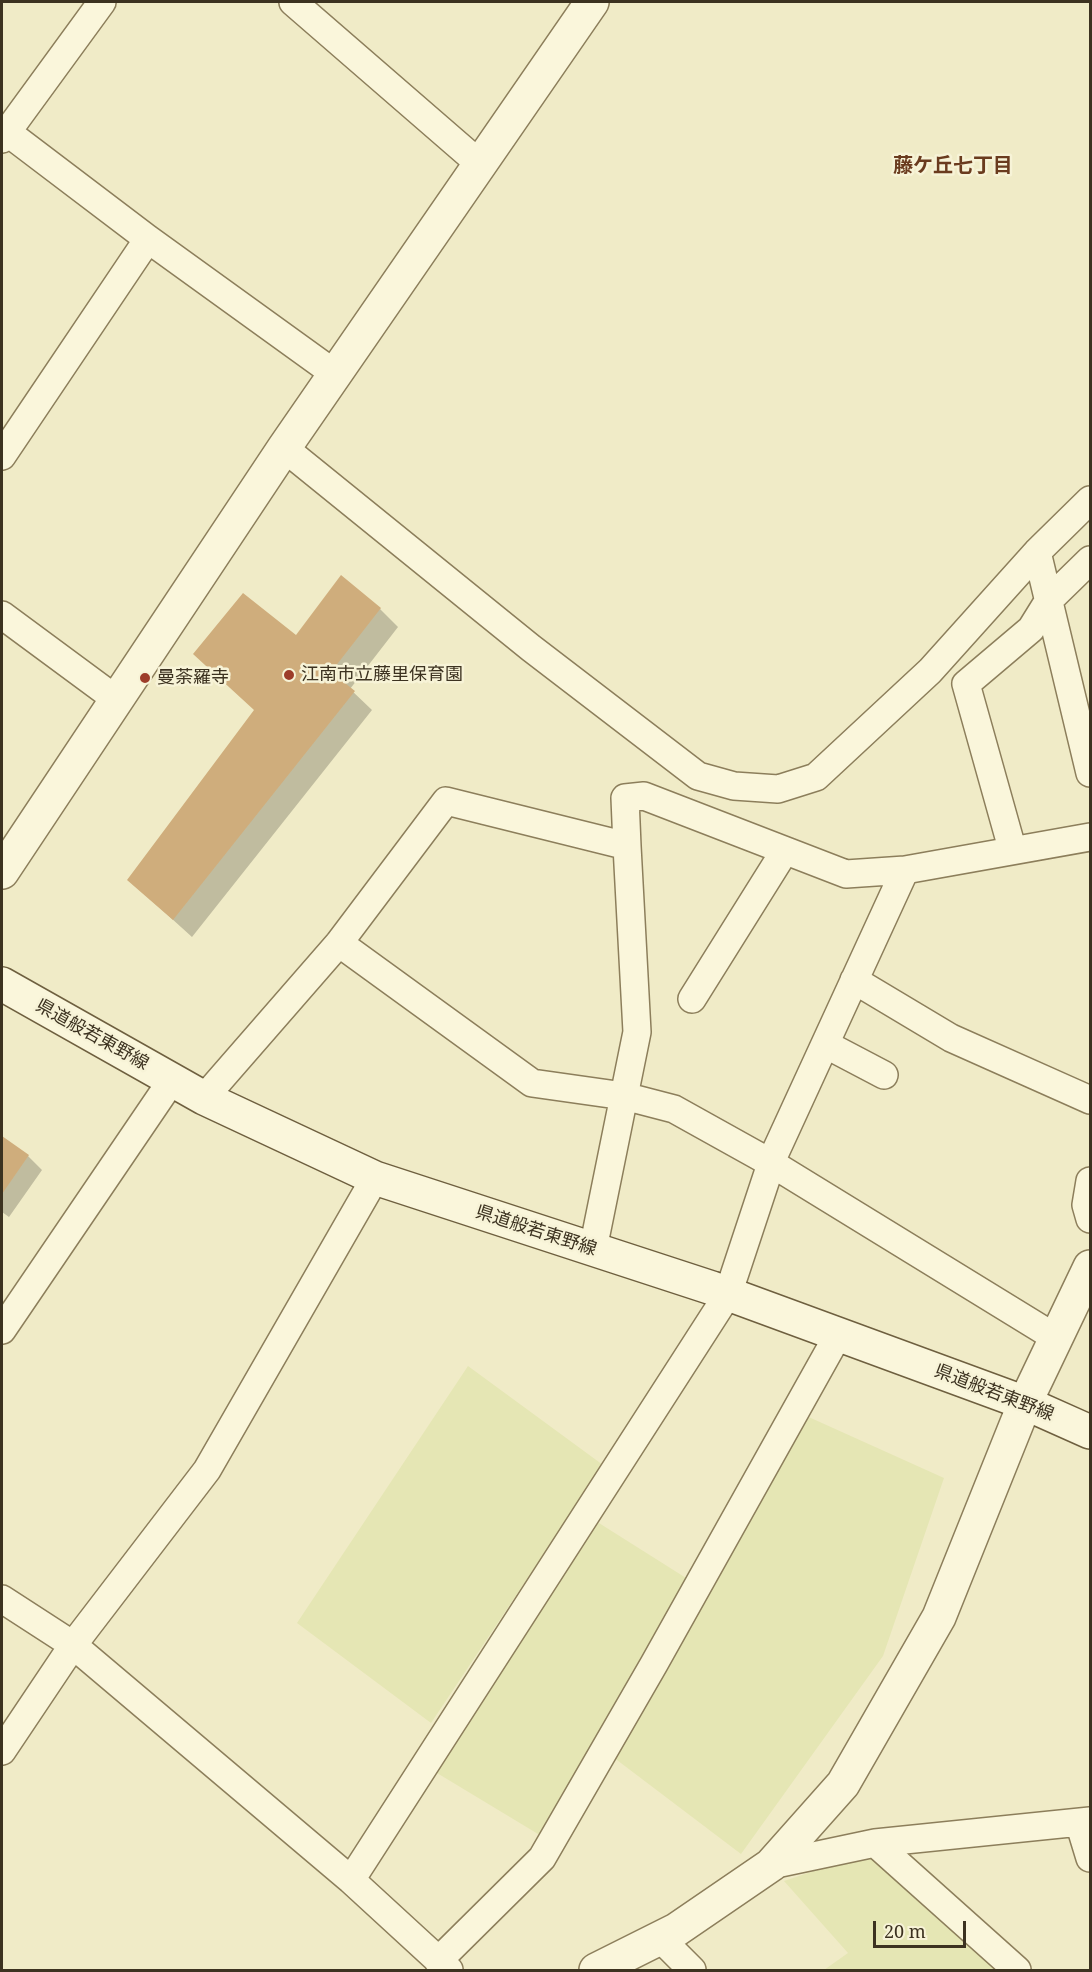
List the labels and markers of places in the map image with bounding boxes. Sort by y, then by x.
place label: 江南市立藤里保育園 [301,664,463,686]
place label: 曼荼羅寺 [157,667,229,689]
marker: 江南市立藤里保育園 [282,668,296,682]
marker: 曼荼羅寺 [138,671,152,685]

